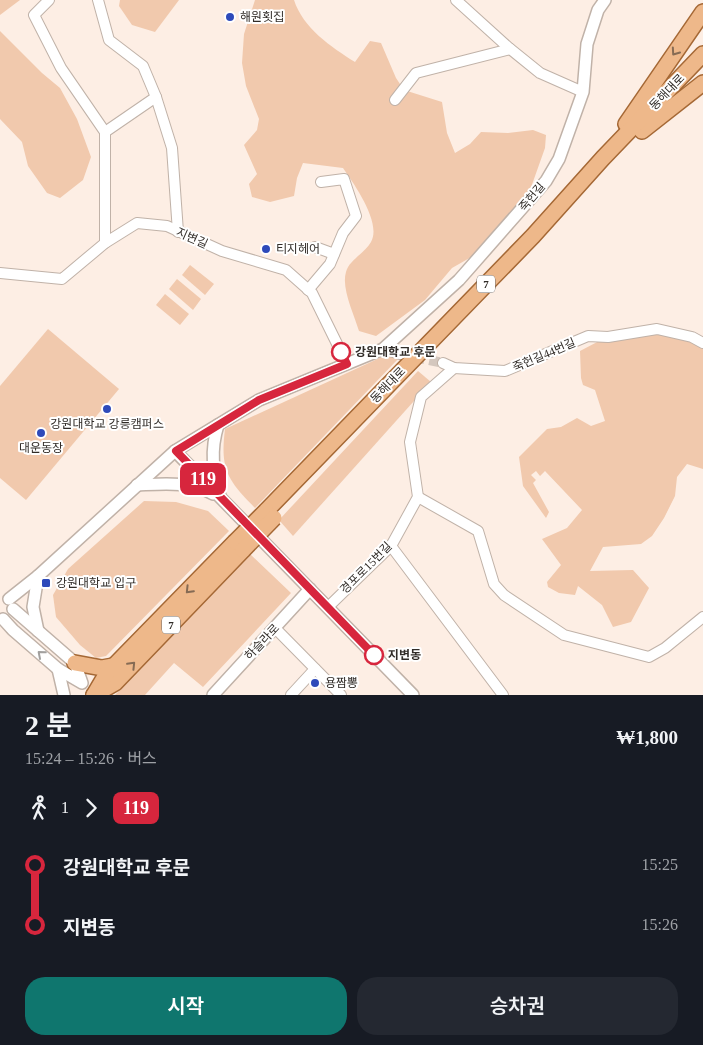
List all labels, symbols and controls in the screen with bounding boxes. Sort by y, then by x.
place label: 해원횟집 [240,10,284,24]
marker: 해원횟집 [224,11,236,23]
one-way arrow [672,46,681,56]
street label: 동해대로 [647,71,687,113]
street label: 죽헌길 [516,180,548,214]
street label: 지변길 [174,225,210,251]
place label: 티지헤어 [276,242,320,256]
marker: 티지헤어 [260,243,272,255]
road number: 7 [477,276,495,292]
street label: 죽헌길44번길 [510,335,578,375]
marker: 강원대학교 후문 [331,342,351,362]
place label: 강원대학교 후문 [355,345,435,359]
street label: 동해대로 [368,364,408,406]
marker: 강원대학교 강릉캠퍼스 [101,403,113,415]
place label: 강원대학교 강릉캠퍼스 [50,417,164,431]
marker: 대운동장 [35,427,47,439]
place label: 대운동장 [19,441,63,455]
line badge: 119 [174,463,232,495]
text: 119 [190,469,216,489]
street label: 경포로15번길 [337,539,395,597]
place label: 강원대학교 입구 [56,576,136,590]
marker: 강원대학교 입구 [40,577,52,589]
one-way arrow [186,584,195,593]
road number: 7 [162,616,180,634]
street label: 하슬라로 [242,621,282,663]
marker: 지변동 [364,645,384,665]
place label: 지변동 [388,648,421,662]
one-way arrow [38,651,47,660]
one-way arrow [126,662,135,671]
place label: 용짬뽕 [325,676,358,690]
marker: 용짬뽕 [309,677,321,689]
text: 2 분 [25,710,72,741]
text: ₩1,800 [616,727,678,748]
text: 15:24 – 15:26 · 버스 [25,750,157,767]
icon: walk [25,794,53,822]
icon: forward [77,794,105,822]
text: 119 [123,798,149,818]
text: 1 [61,799,69,816]
text: 15:25 [642,856,678,873]
text: 강원대학교 후문 [63,857,190,878]
text: 15:26 [642,916,678,933]
text: 지변동 [63,917,115,938]
button: 시작 [25,977,347,1035]
button: 승차권 [357,977,678,1035]

